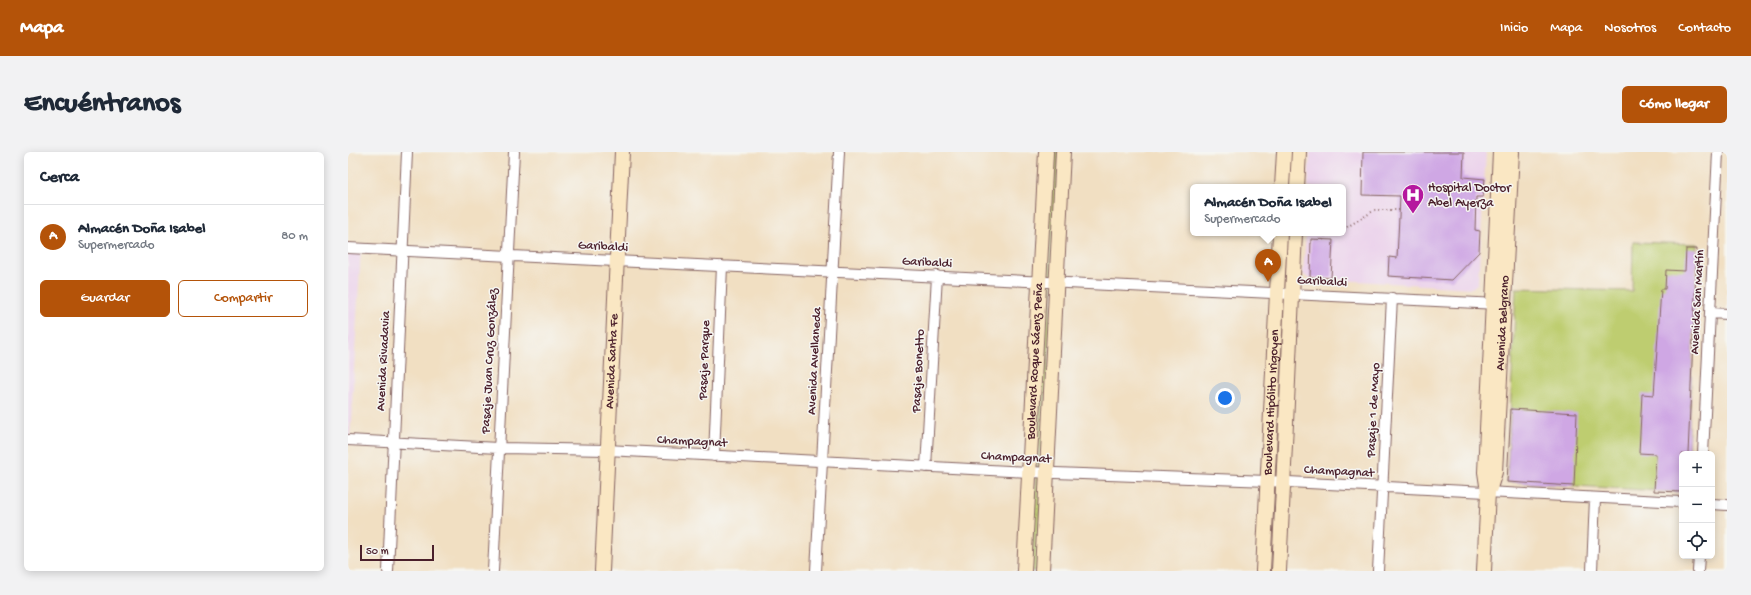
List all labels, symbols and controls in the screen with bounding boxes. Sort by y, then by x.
text: Mapa [20,17,64,40]
text: Inicio [1500,20,1528,37]
text: Mapa [1550,20,1582,37]
text: Nosotros [1604,20,1656,37]
text: Contacto [1678,20,1731,37]
button: Cómo llegar [1622,86,1727,123]
text: Encuéntranos [24,88,180,121]
text: Cerca [40,168,79,188]
place label: Hospital Doctor Abel Ayerza [1428,181,1512,211]
hospital icon: Hospital Doctor Abel Ayerza [1400,182,1426,215]
popup [1190,184,1346,236]
text: Almacén Doña Isabel [1204,194,1332,212]
text: Supermercado [1204,212,1281,227]
text: Almacén Doña Isabel [78,220,206,238]
text: A [49,229,57,244]
text: 80 m [281,229,308,244]
text: Supermercado [78,238,154,253]
street label: Garibaldi [578,238,629,256]
pin: A [1255,249,1281,282]
street label: Avenida San Martín [1688,249,1708,355]
street label: Garibaldi [902,254,953,272]
street label: Garibaldi [1297,273,1348,291]
street label: Avenida Belgrano [1493,275,1513,371]
button: Guardar [40,280,170,317]
button: Compartir [178,280,308,317]
street label: Boulevard Roque Sáenz Peña [1023,282,1047,441]
street label: Pasaje Juan Cruz González [479,287,501,435]
street label: Avenida Avellaneda [805,306,825,415]
street label: Avenida Rivadavia [374,310,394,411]
street label: Avenida Santa Fe [602,313,622,409]
street label: Pasaje Parque [696,320,714,401]
street label: Boulevard Hipólito Irigoyen [1260,328,1283,476]
street label: Pasaje Bonetto [909,329,929,414]
street label: Pasaje 1 de Mayo [1364,362,1384,459]
your location [1215,388,1235,408]
street label: Champagnat [657,433,729,451]
street label: Champagnat [981,449,1053,467]
map controls [1679,451,1715,559]
button: + [1679,451,1715,487]
street label: Champagnat [1304,463,1376,481]
button: − [1679,487,1715,523]
button: locate [1679,523,1715,559]
scale bar [360,543,434,562]
text: 50 m [366,546,388,558]

